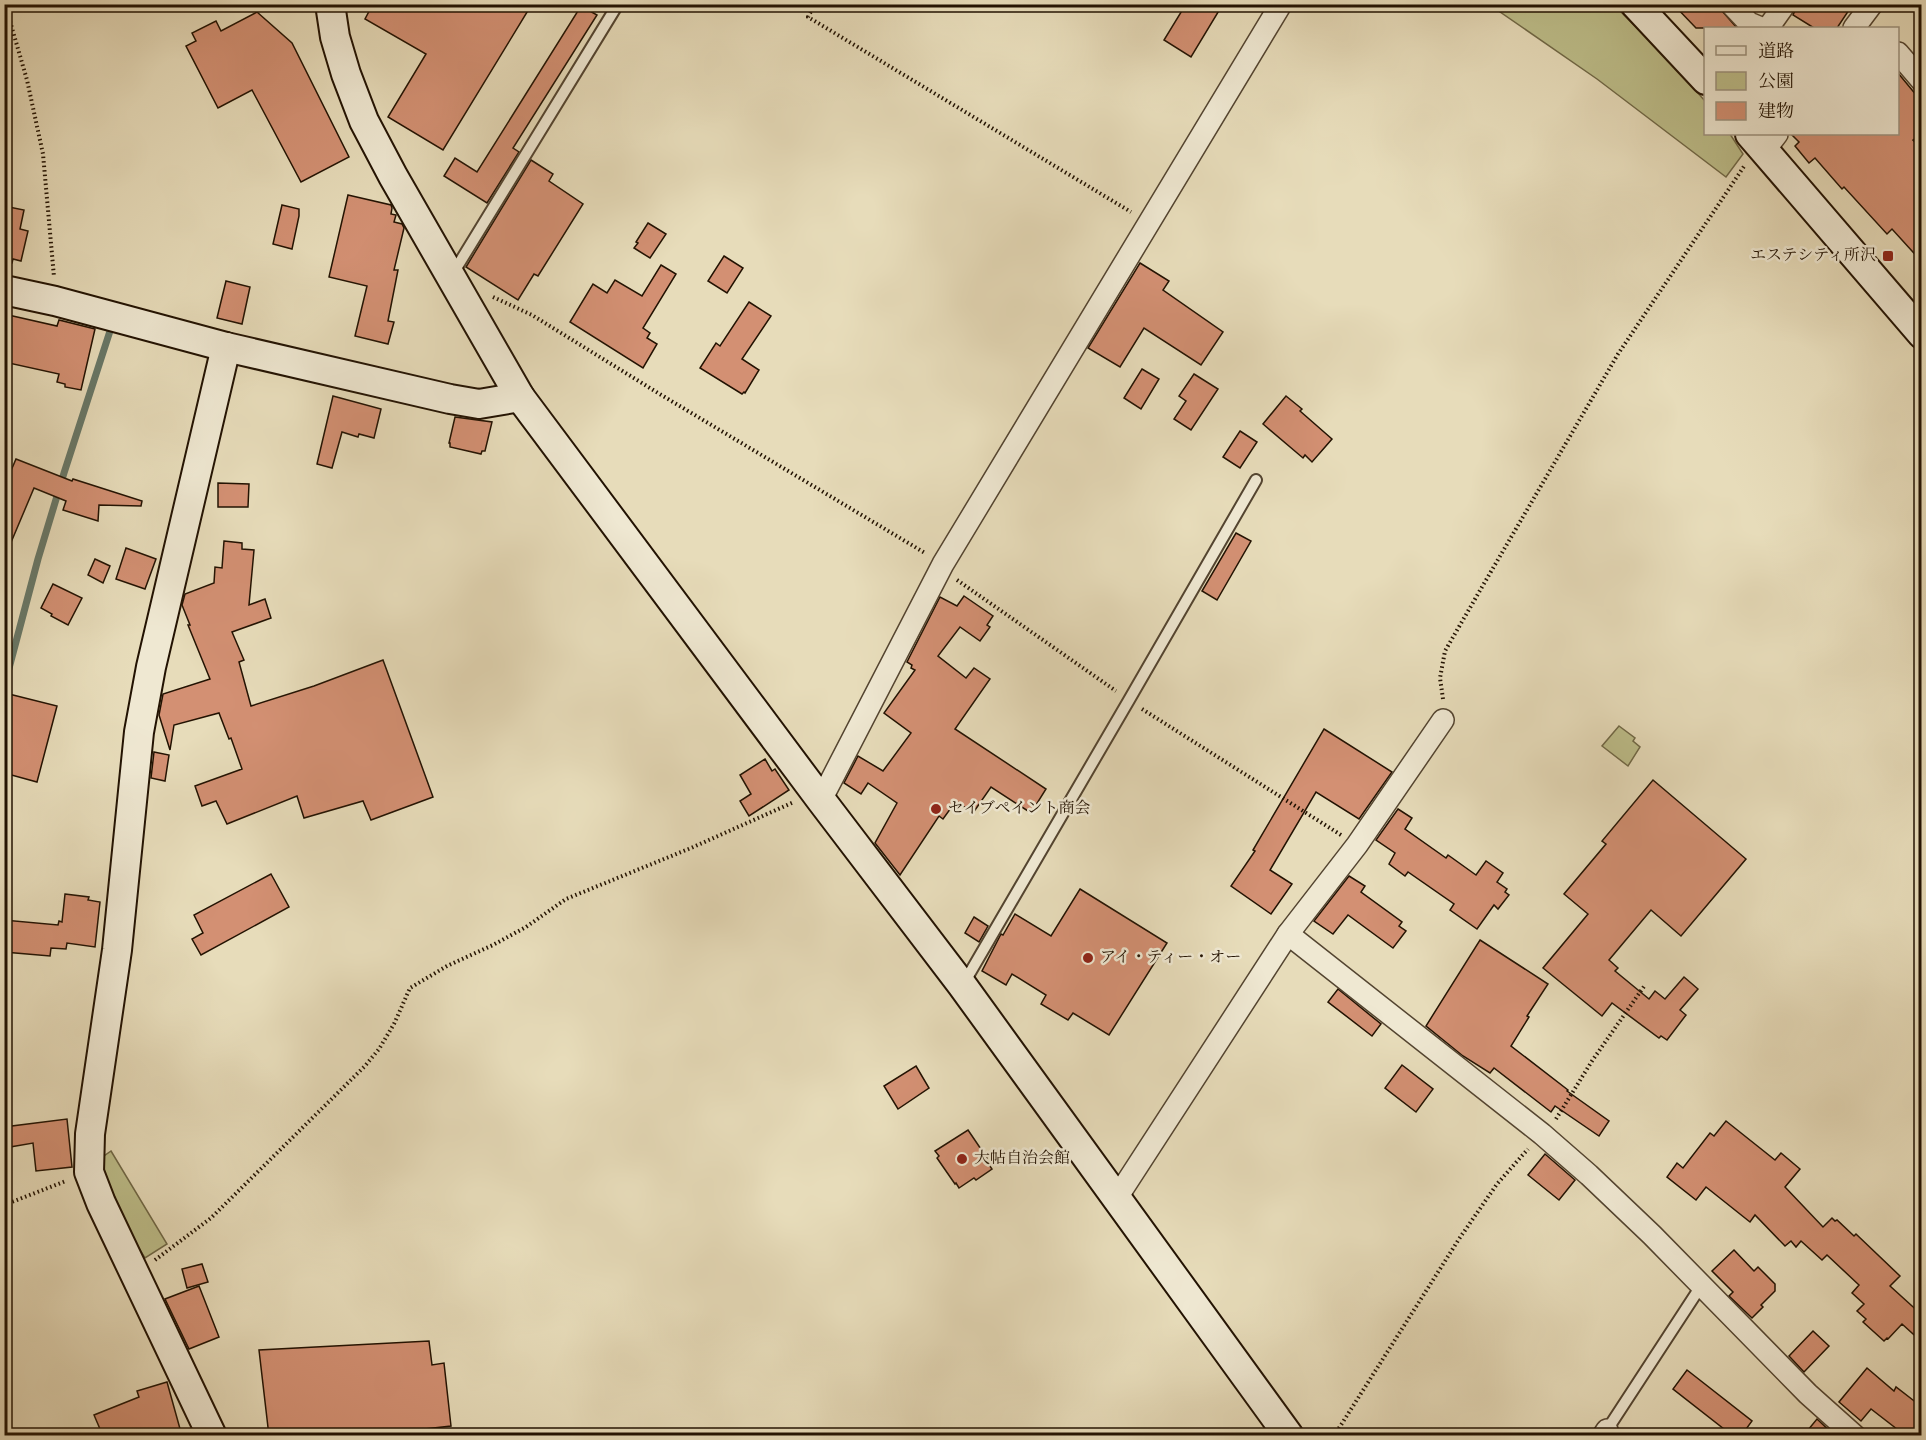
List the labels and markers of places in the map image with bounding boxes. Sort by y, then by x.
place label: エステシティ所沢 [1750,246,1876,264]
marker: エステシティ所沢 [1881,249,1895,263]
place label: セイブペイント商会 [948,799,1090,817]
marker: セイブペイント商会 [929,802,943,816]
place label: アイ・ティー・オー [1100,949,1241,966]
marker: アイ・ティー・オー [1081,951,1095,965]
place label: 大帖自治会館 [974,1149,1070,1167]
marker: 大帖自治会館 [955,1152,969,1166]

